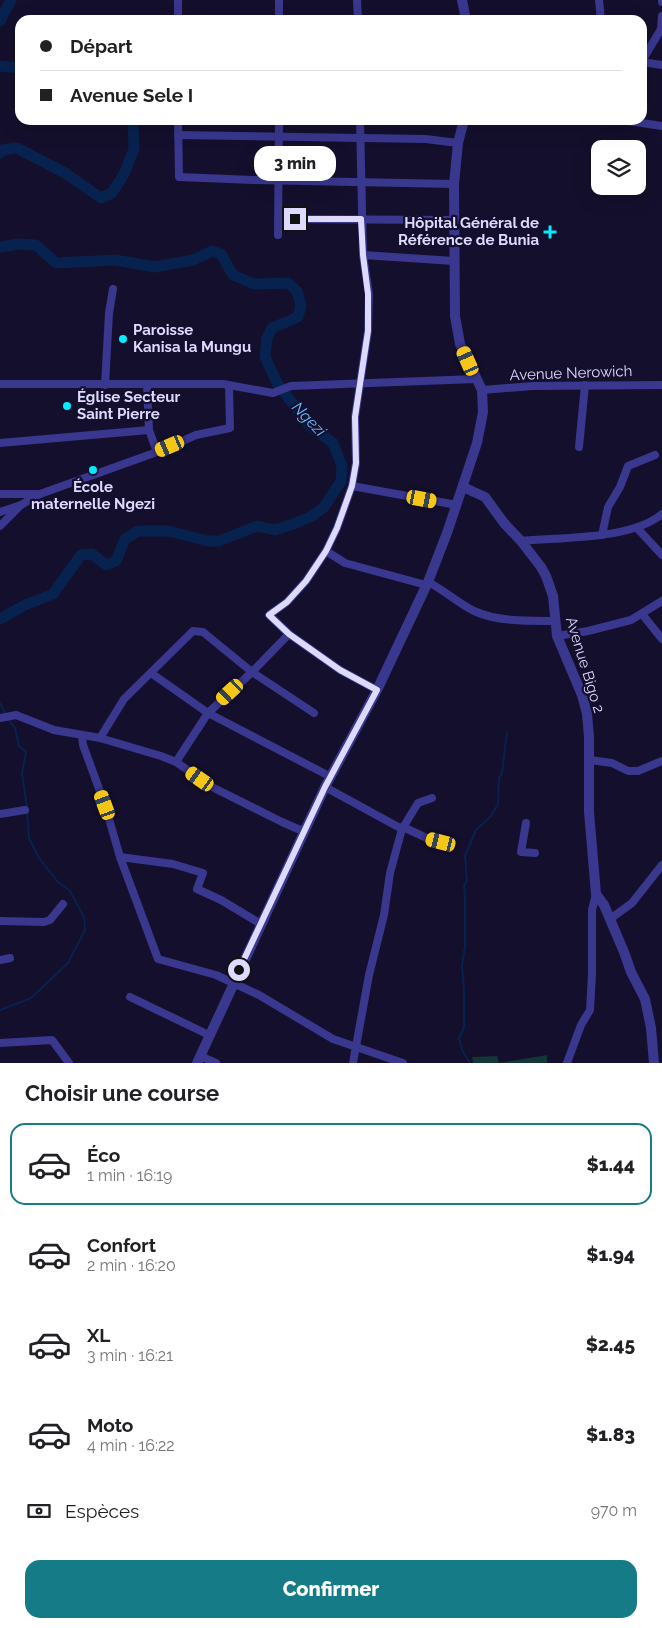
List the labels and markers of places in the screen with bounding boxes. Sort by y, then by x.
place label: Hôpital Général de Référence de Bunia [398,214,539,249]
marker: Hôpital Général de Référence de Bunia [543,225,557,239]
place label: Paroisse Kanisa la Mungu [133,321,251,356]
marker: Paroisse Kanisa la Mungu [117,333,129,345]
place label: Église Secteur Saint Pierre [77,388,181,423]
marker: Église Secteur Saint Pierre [61,400,73,412]
marker: École maternelle Ngezi [87,464,99,476]
place label: École maternelle Ngezi [31,478,155,513]

